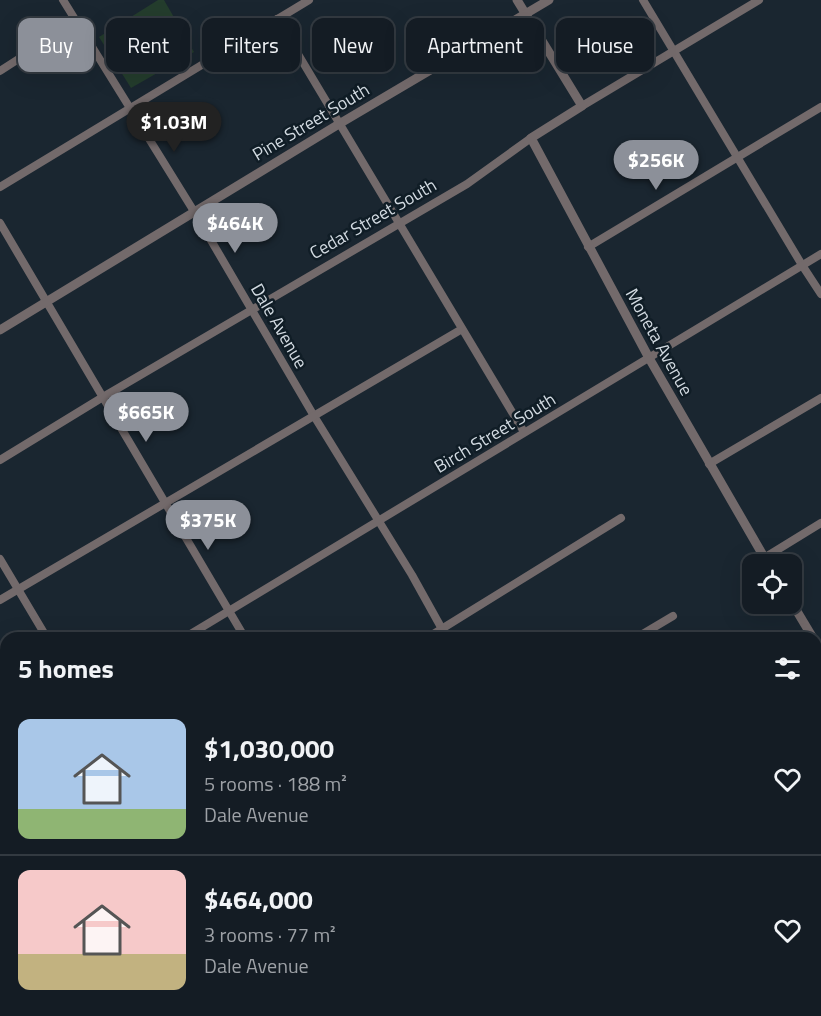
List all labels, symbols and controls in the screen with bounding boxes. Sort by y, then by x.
chip: Buy [18,18,94,72]
chip: Rent [106,18,190,72]
chip: Filters [202,18,300,72]
chip: New [312,18,394,72]
chip: Apartment [406,18,544,72]
chip: House [556,18,654,72]
street label: Pine Street South [247,76,374,167]
pin: $1.03M [125,102,223,153]
text: $1.03M [140,106,208,137]
pin: $256K [614,140,698,191]
text: $256K [628,144,684,175]
street label: Cedar Street South [304,171,441,266]
pin: $464K [193,203,277,254]
text: $464K [207,207,263,238]
street label: Dale Avenue [244,278,315,373]
street label: Moneta Avenue [619,283,700,400]
street label: Birch Street South [429,386,561,480]
pin: $665K [104,392,188,443]
text: $665K [118,396,174,427]
pin: $375K [166,500,250,551]
text: $375K [180,504,236,535]
map controls [742,554,802,614]
button: locate [742,554,802,614]
text: 5 homes [18,649,114,688]
icon: filters [771,652,804,685]
text: $1,030,000 [204,729,334,768]
icon: home [66,743,138,815]
icon: heart [771,763,804,796]
text: 5 rooms · 188 m² [204,768,347,799]
text: Dale Avenue [204,799,309,830]
text: $464,000 [204,880,313,919]
icon: home [66,894,138,966]
icon: heart [771,914,804,947]
text: 3 rooms · 77 m² [204,919,336,950]
text: Dale Avenue [204,950,309,981]

